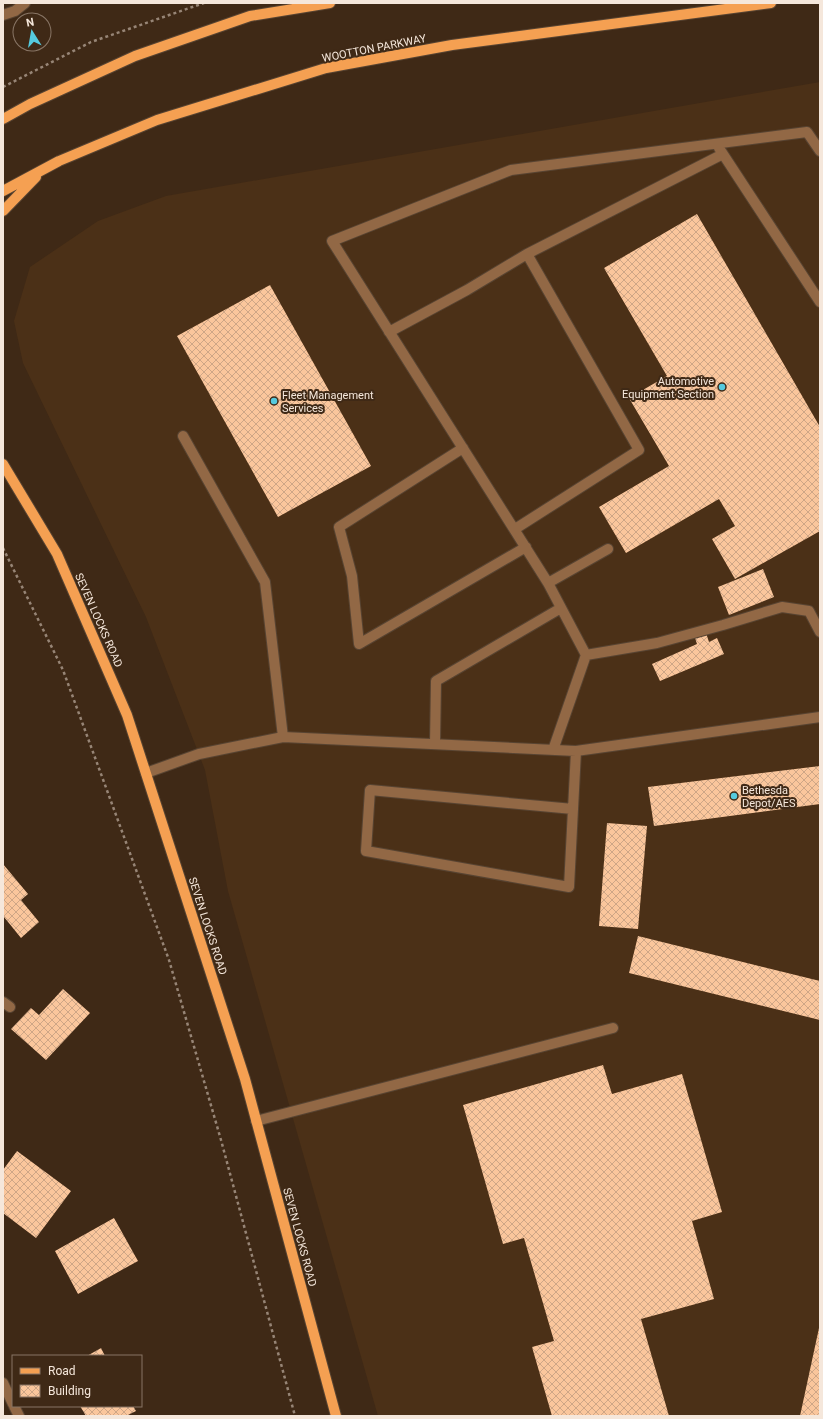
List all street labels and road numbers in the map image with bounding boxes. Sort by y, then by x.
street label: WOOTTON PARKWAY [321,32,428,65]
street label: SEVEN LOCKS ROAD [72,571,125,669]
street label: SEVEN LOCKS ROAD [186,876,229,977]
street label: SEVEN LOCKS ROAD [280,1186,319,1288]

